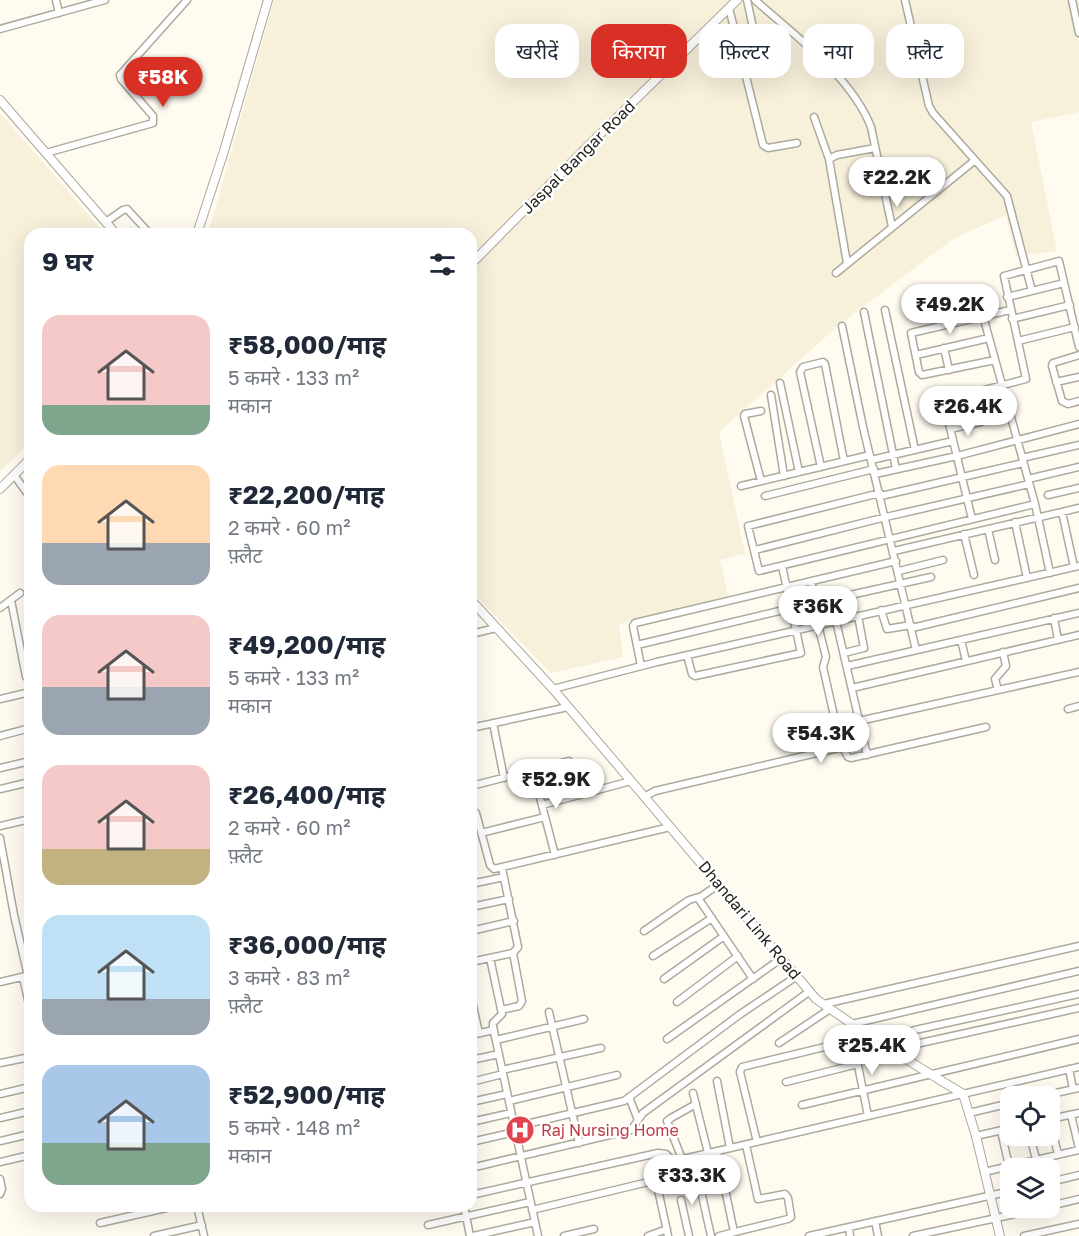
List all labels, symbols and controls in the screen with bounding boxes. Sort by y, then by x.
chip: खरीदें [495,24,579,78]
chip: किराया [591,24,687,78]
chip: फ़िल्टर [699,24,791,78]
chip: नया [803,24,874,78]
chip: फ़्लैट [886,24,964,78]
pin: ₹58K [127,57,199,108]
text: ₹58K [138,64,188,88]
street label: Jaspal Bangar Road [517,96,639,218]
pin: ₹22.2K [848,157,946,208]
text: ₹22.2K [863,164,931,188]
text: 9 घर [42,246,93,277]
icon: filters [426,248,459,281]
pin: ₹49.2K [901,284,999,335]
text: ₹49.2K [915,291,985,315]
text: ₹58,000/माह [228,329,386,360]
icon: home [90,339,162,411]
text: 5 कमरे · 133 m² [228,365,359,389]
pin: ₹26.4K [919,386,1017,437]
text: मकान [228,393,272,417]
text: ₹26.4K [933,393,1003,417]
text: ₹22,200/माह [228,479,384,510]
icon: home [90,489,162,561]
text: 2 कमरे · 60 m² [228,515,351,539]
text: फ़्लैट [228,543,263,567]
pin: ₹36K [782,586,854,637]
text: ₹36K [793,593,843,617]
text: ₹49,200/माह [228,629,385,660]
icon: home [90,639,162,711]
text: 5 कमरे · 133 m² [228,665,359,689]
text: मकान [228,693,272,717]
pin: ₹54.3K [772,713,870,764]
text: ₹54.3K [786,720,856,744]
pin: ₹52.9K [507,759,605,810]
text: ₹52.9K [521,766,591,790]
text: ₹26,400/माह [228,779,385,810]
icon: home [90,789,162,861]
text: 2 कमरे · 60 m² [228,815,351,839]
text: फ़्लैट [228,843,263,867]
street label: Dhandari Link Road [695,857,805,983]
text: ₹36,000/माह [228,929,386,960]
icon: home [90,939,162,1011]
text: 3 कमरे · 83 m² [228,965,350,989]
text: फ़्लैट [228,993,263,1017]
pin: ₹25.4K [823,1025,921,1076]
text: ₹25.4K [837,1032,907,1056]
text: ₹52,900/माह [228,1079,385,1110]
map controls [1000,1086,1060,1218]
button: locate [1000,1086,1060,1146]
icon: home [90,1089,162,1161]
hospital icon: Raj Nursing Home [504,1114,536,1146]
text: 5 कमरे · 148 m² [228,1115,360,1139]
place label: Raj Nursing Home [541,1120,679,1140]
text: मकान [228,1143,272,1167]
pin: ₹33.3K [643,1155,741,1206]
button: layers [1000,1158,1060,1218]
text: ₹33.3K [658,1162,726,1186]

